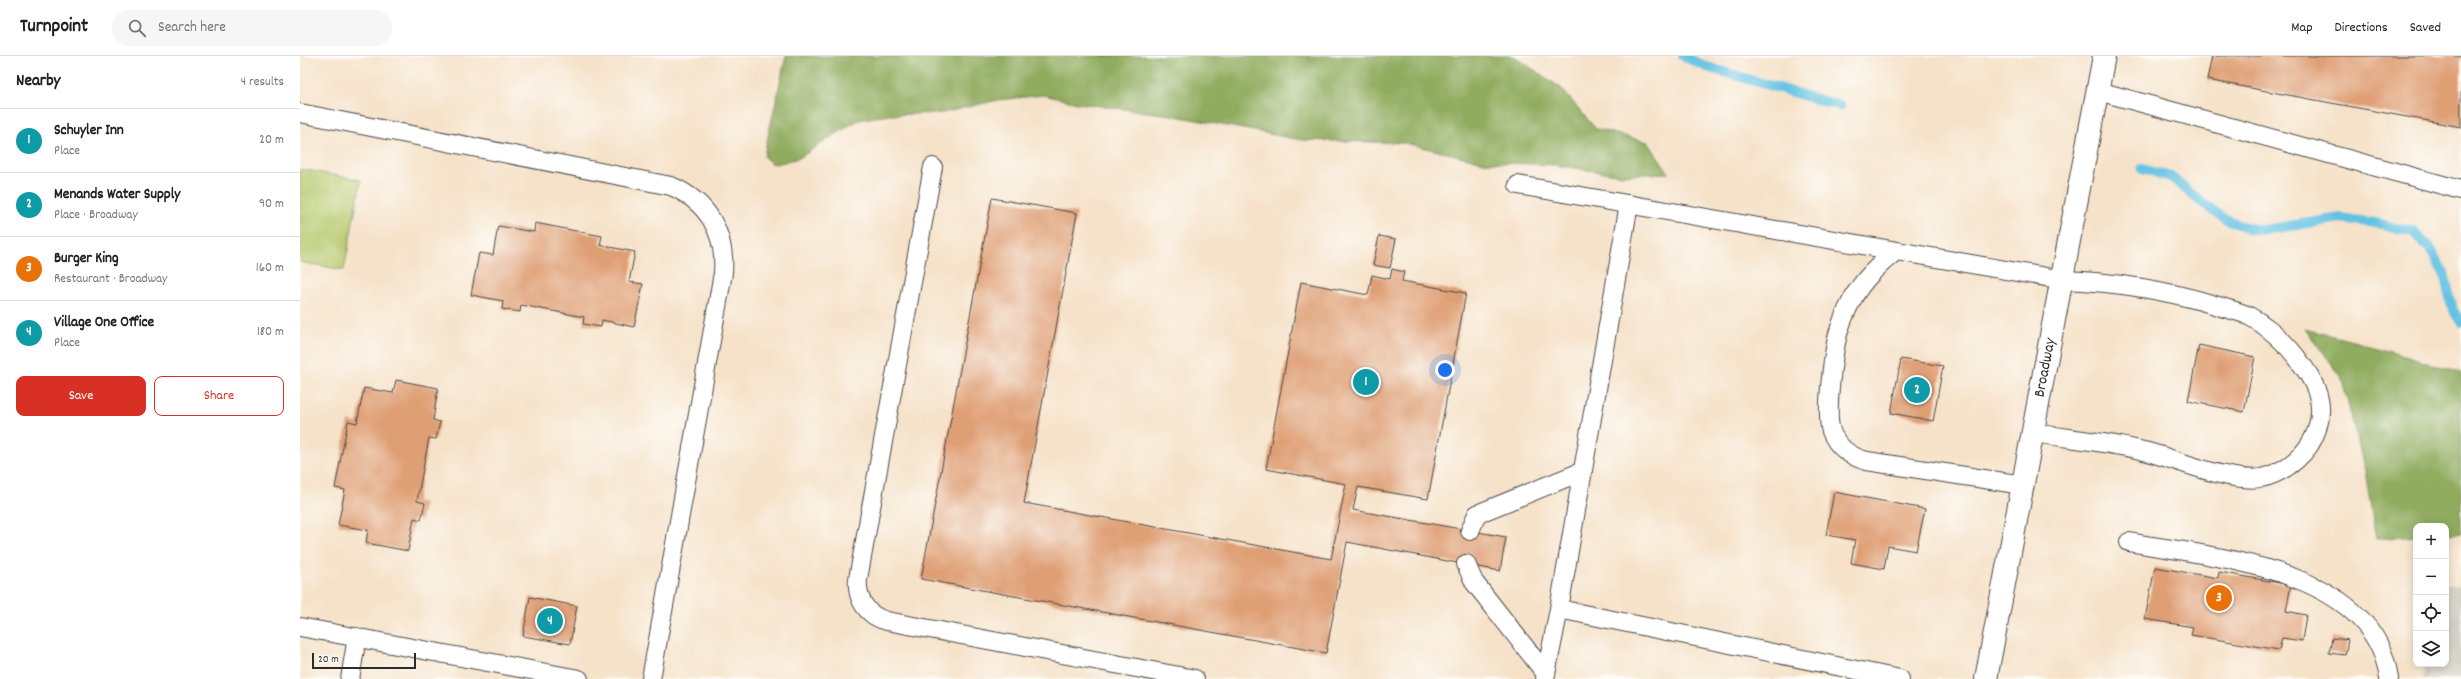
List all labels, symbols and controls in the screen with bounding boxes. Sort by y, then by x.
search box [112,10,392,46]
text: Turnpoint [20,14,88,41]
icon: search [126,17,148,39]
text: Search here [158,17,226,39]
text: Map [2291,18,2313,38]
text: Directions [2335,18,2388,38]
text: Saved [2410,18,2441,38]
text: Nearby [16,70,60,94]
text: 4 results [241,73,284,92]
text: Schuyler Inn [54,120,124,142]
text: 1 [28,131,30,150]
text: 20 m [259,131,284,150]
text: Place [54,142,80,161]
text: Menands Water Supply [54,184,180,206]
text: 2 [26,195,32,214]
text: 90 m [259,195,284,214]
text: Place · Broadway [54,206,138,225]
text: Burger King [54,248,119,270]
text: 3 [26,259,32,278]
text: 160 m [256,259,284,278]
text: Restaurant · Broadway [54,270,167,289]
text: Village One Office [54,312,154,334]
text: 4 [26,323,32,342]
text: 180 m [257,323,284,342]
text: Place [54,334,80,353]
street label: Broadway [2028,335,2062,399]
your location [1435,360,1455,380]
pin: 1 [1353,367,1379,397]
pin: 2 [1904,375,1930,405]
button: Save [16,376,146,416]
button: Share [154,376,284,416]
map controls [2413,523,2449,667]
button: + [2413,523,2449,559]
button: − [2413,559,2449,595]
pin: 3 [2206,583,2232,613]
button: locate [2413,595,2449,631]
pin: 4 [537,606,563,636]
button: layers [2413,631,2449,667]
scale bar [312,651,416,670]
text: 20 m [318,652,339,668]

